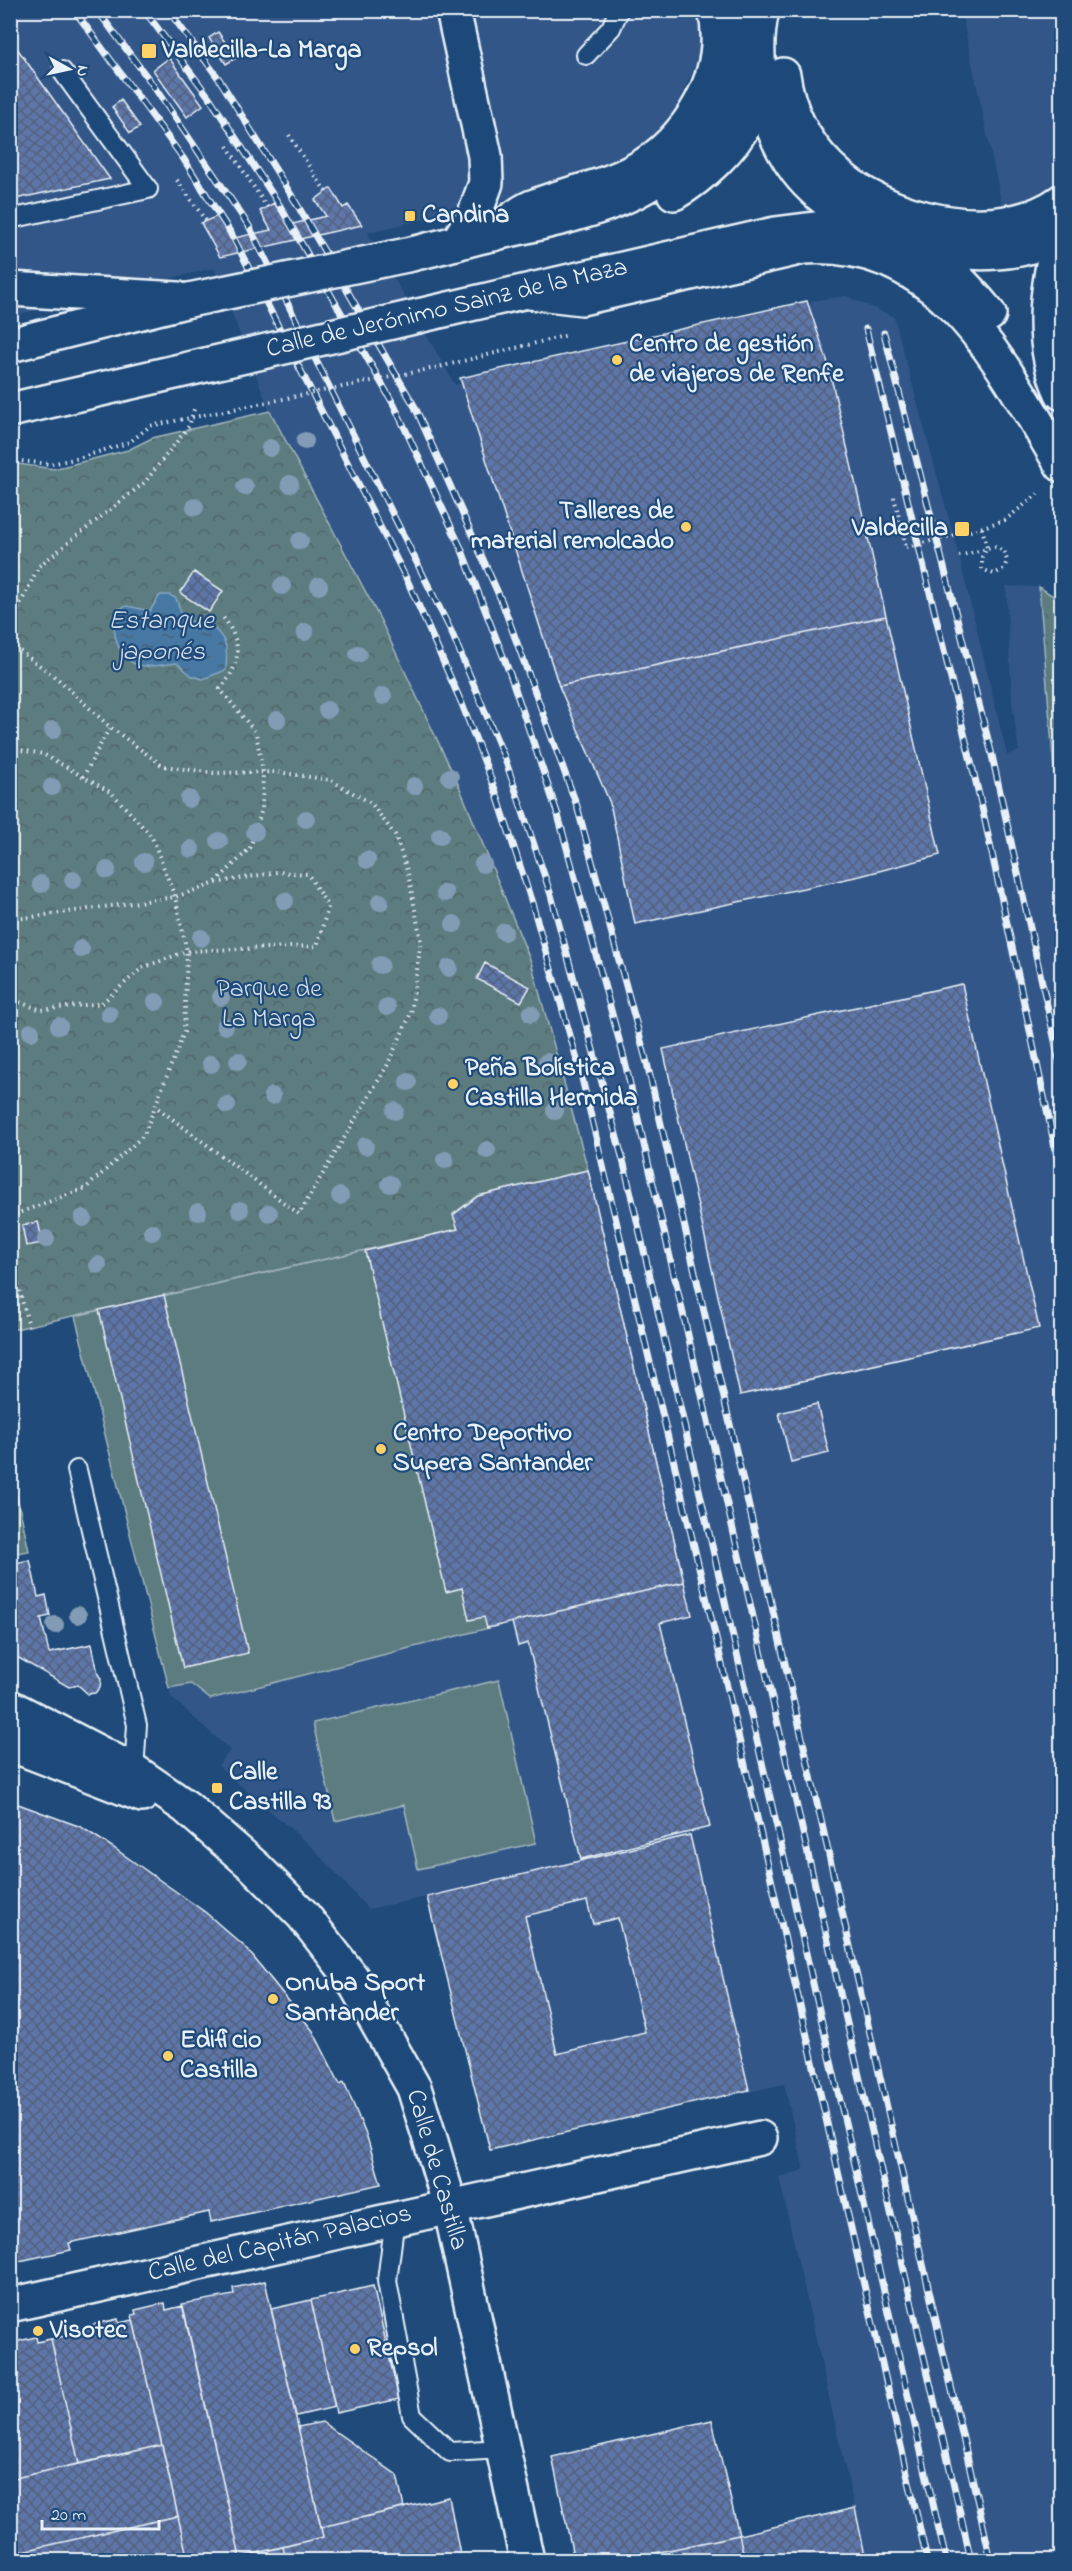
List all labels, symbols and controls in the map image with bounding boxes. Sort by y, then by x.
place label: Valdecilla-La Marga [161,32,361,71]
north arrow [39,39,99,99]
marker: Valdecilla-La Marga [140,42,158,60]
text: N [69,64,95,78]
place label: Candina [422,197,509,235]
marker: Candina [403,209,417,223]
street label: Calle de Jerónimo Sainz de la Maza [263,249,631,369]
place label: Centro de gestión de viajeros de Renfe [629,326,845,394]
marker: Centro de gestión de viajeros de Renfe [610,353,624,367]
place label: Talleres de material remolcado [471,493,675,561]
place label: Valdecilla [851,510,948,548]
marker: Talleres de material remolcado [679,520,693,534]
marker: Valdecilla [953,520,971,538]
water label: Estanque japonés [108,602,216,672]
park label: Parque de La Marga [216,971,322,1039]
place label: Peña Bolística Castilla Hermida [465,1050,638,1118]
marker: Peña Bolística Castilla Hermida [446,1077,460,1091]
place label: Centro Deportivo Supera Santander [393,1415,593,1483]
marker: Centro Deportivo Supera Santander [374,1442,388,1456]
place label: Calle Castilla 93 [229,1754,332,1822]
marker: Calle Castilla 93 [210,1781,224,1795]
place label: Onuba Sport Santander [285,1965,425,2033]
marker: Onuba Sport Santander [266,1992,280,2006]
place label: Edificio Castilla [180,2022,262,2090]
marker: Edificio Castilla [161,2049,175,2063]
street label: Calle de Castilla [395,2085,477,2255]
street label: Calle del Capitán Palacios [144,2195,416,2293]
place label: Visotec [49,2312,128,2350]
marker: Visotec [31,2324,45,2338]
place label: Repsol [367,2330,438,2368]
marker: Repsol [348,2342,362,2356]
scale bar [42,2493,159,2531]
text: 20 m [51,2503,86,2529]

